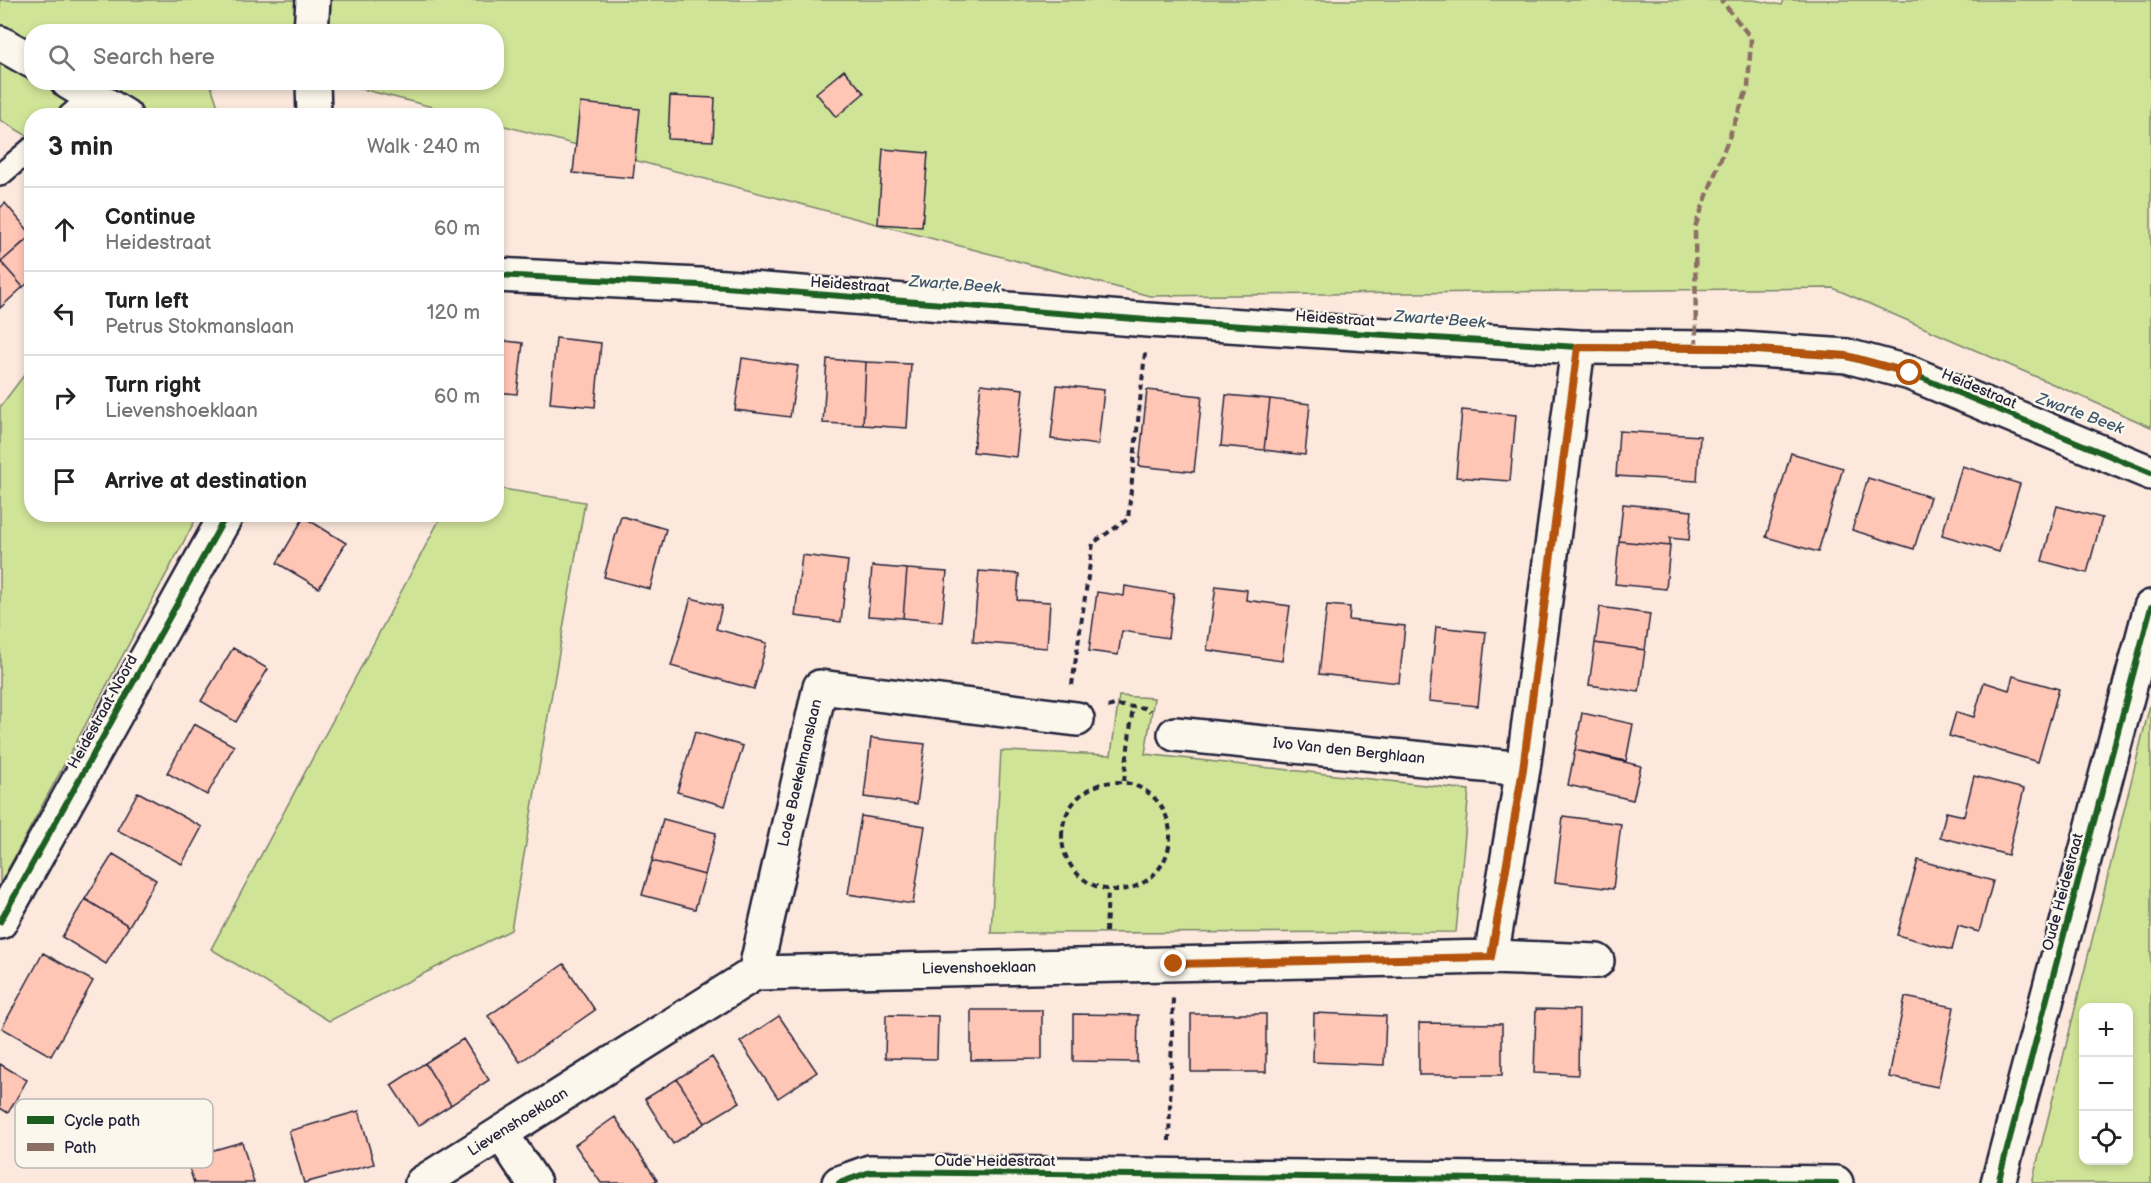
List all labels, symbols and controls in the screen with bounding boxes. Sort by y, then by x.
search box [24,24,504,90]
icon: search [45,41,78,74]
text: Search here [93,44,215,71]
text: 3 min [48,132,113,163]
text: Walk · 240 m [367,135,480,159]
text: Continue [105,204,195,231]
icon: ahead [48,213,81,246]
text: 60 m [434,217,480,241]
text: Heidestraat [105,231,211,255]
water label: Zwarte Beek [908,272,1002,298]
street label: Heidestraat [810,273,891,297]
text: Turn left [105,288,189,315]
icon: left [48,297,81,330]
text: 120 m [427,301,480,325]
street label: Heidestraat [1295,307,1376,331]
water label: Zwarte Beek [1393,307,1487,333]
text: Petrus Stokmanslaan [105,315,294,339]
route start [1896,359,1922,385]
street label: Heidestraat [1939,365,2020,413]
text: Turn right [105,372,201,399]
icon: right [48,381,81,414]
text: 60 m [434,385,480,409]
water label: Zwarte Beek [2033,389,2127,439]
text: Lievenshoeklaan [105,399,258,423]
icon: arrive [48,465,81,498]
text: Arrive at destination [105,468,307,495]
street label: Heidestraat-Noord [64,652,142,772]
street label: Lode Baekelmanslaan [774,697,826,849]
street label: Ivo Van den Berghlaan [1272,734,1426,768]
street label: Oude Heidestraat [2038,831,2088,953]
route end [1160,950,1186,976]
street label: Lievenshoeklaan [922,958,1036,978]
map controls [2079,1003,2133,1165]
button: + [2079,1003,2133,1057]
button: − [2079,1057,2133,1111]
street label: Lievenshoeklaan [464,1084,572,1160]
legend [15,1099,213,1168]
button: locate [2079,1111,2133,1165]
text: Cycle path [64,1112,140,1131]
text: Path [64,1139,96,1158]
street label: Oude Heidestraat [935,1152,1056,1171]

